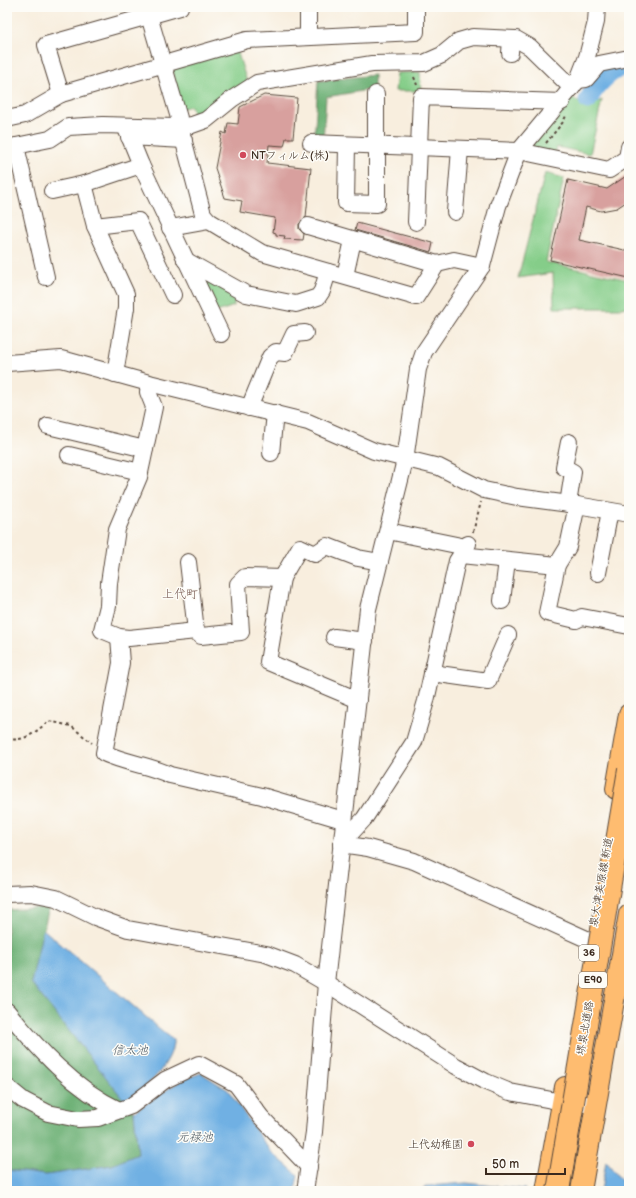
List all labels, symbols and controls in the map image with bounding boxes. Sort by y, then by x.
place label: NTフィルム(株) [251,149,329,162]
marker: NTフィルム(株) [238,150,248,160]
district label: 上代町 [162,587,198,602]
street label: 泉大津美原線 新道 [587,836,615,928]
road number: 36 [579,945,599,961]
road number: E90 [579,972,607,988]
street label: 堺泉北道路 [574,1000,596,1056]
water label: 信太池 [112,1043,149,1058]
water label: 元禄池 [177,1130,214,1145]
place label: 上代幼稚園 [408,1138,463,1151]
marker: 上代幼稚園 [466,1139,476,1149]
scale bar [486,1150,565,1176]
text: 50 m [492,1157,519,1172]

